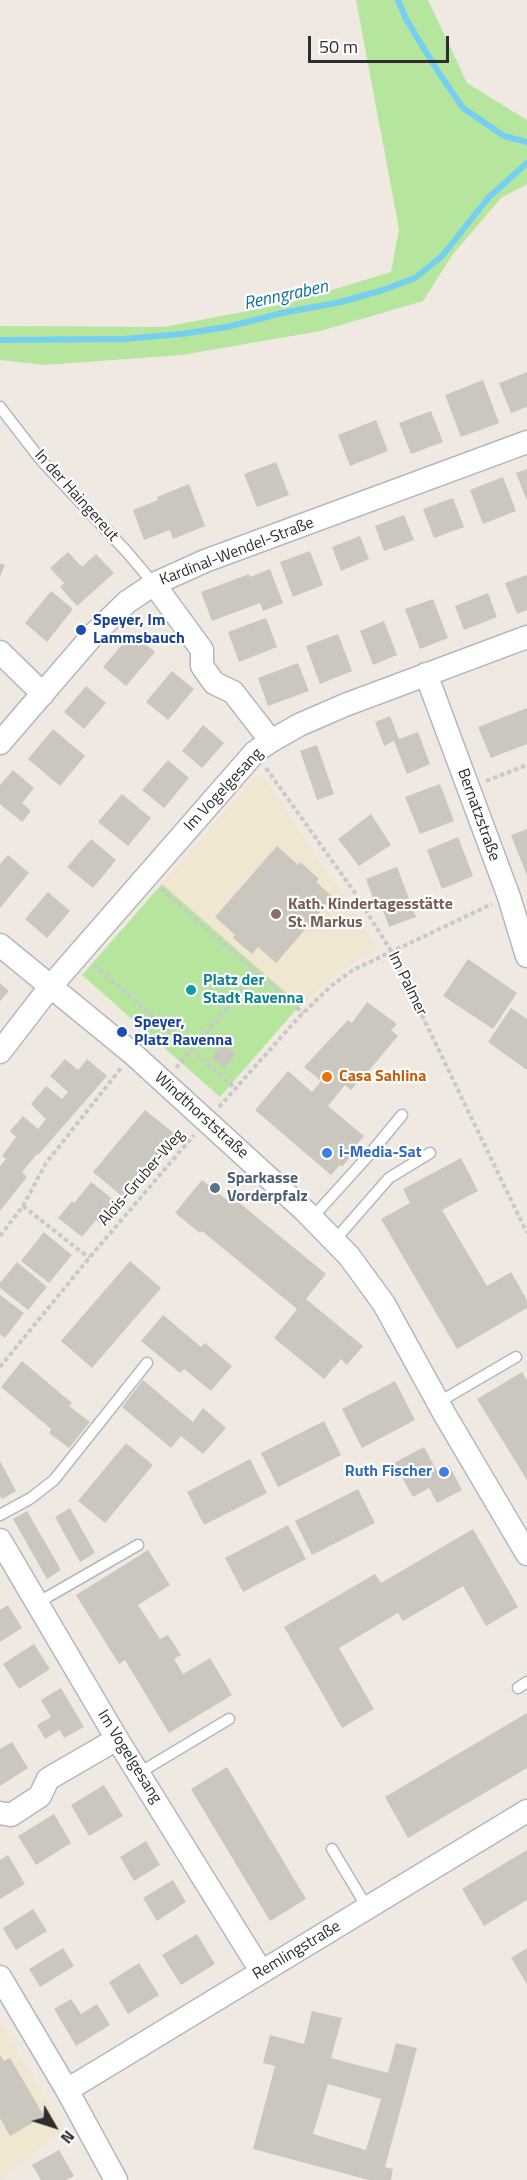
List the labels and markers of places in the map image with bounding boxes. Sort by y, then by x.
place label: Speyer, Im Lammsbauch [93,611,185,649]
marker: Speyer, Im Lammsbauch [74,623,88,637]
place label: Kath. Kindertagesstätte St. Markus [288,895,453,933]
marker: Kath. Kindertagesstätte St. Markus [269,907,283,921]
place label: Platz der Stadt Ravenna [203,971,304,1009]
marker: Platz der Stadt Ravenna [184,983,198,997]
place label: Speyer, Platz Ravenna [134,1013,232,1051]
marker: Speyer, Platz Ravenna [115,1025,129,1039]
place label: Casa Sahlina [339,1067,426,1087]
marker: Casa Sahlina [320,1070,334,1084]
place label: i-Media-Sat [339,1143,421,1163]
marker: i-Media-Sat [320,1146,334,1160]
place label: Sparkasse Vorderpfalz [227,1169,308,1207]
marker: Sparkasse Vorderpfalz [208,1181,222,1195]
place label: Ruth Fischer [345,1462,432,1482]
marker: Ruth Fischer [437,1465,451,1479]

